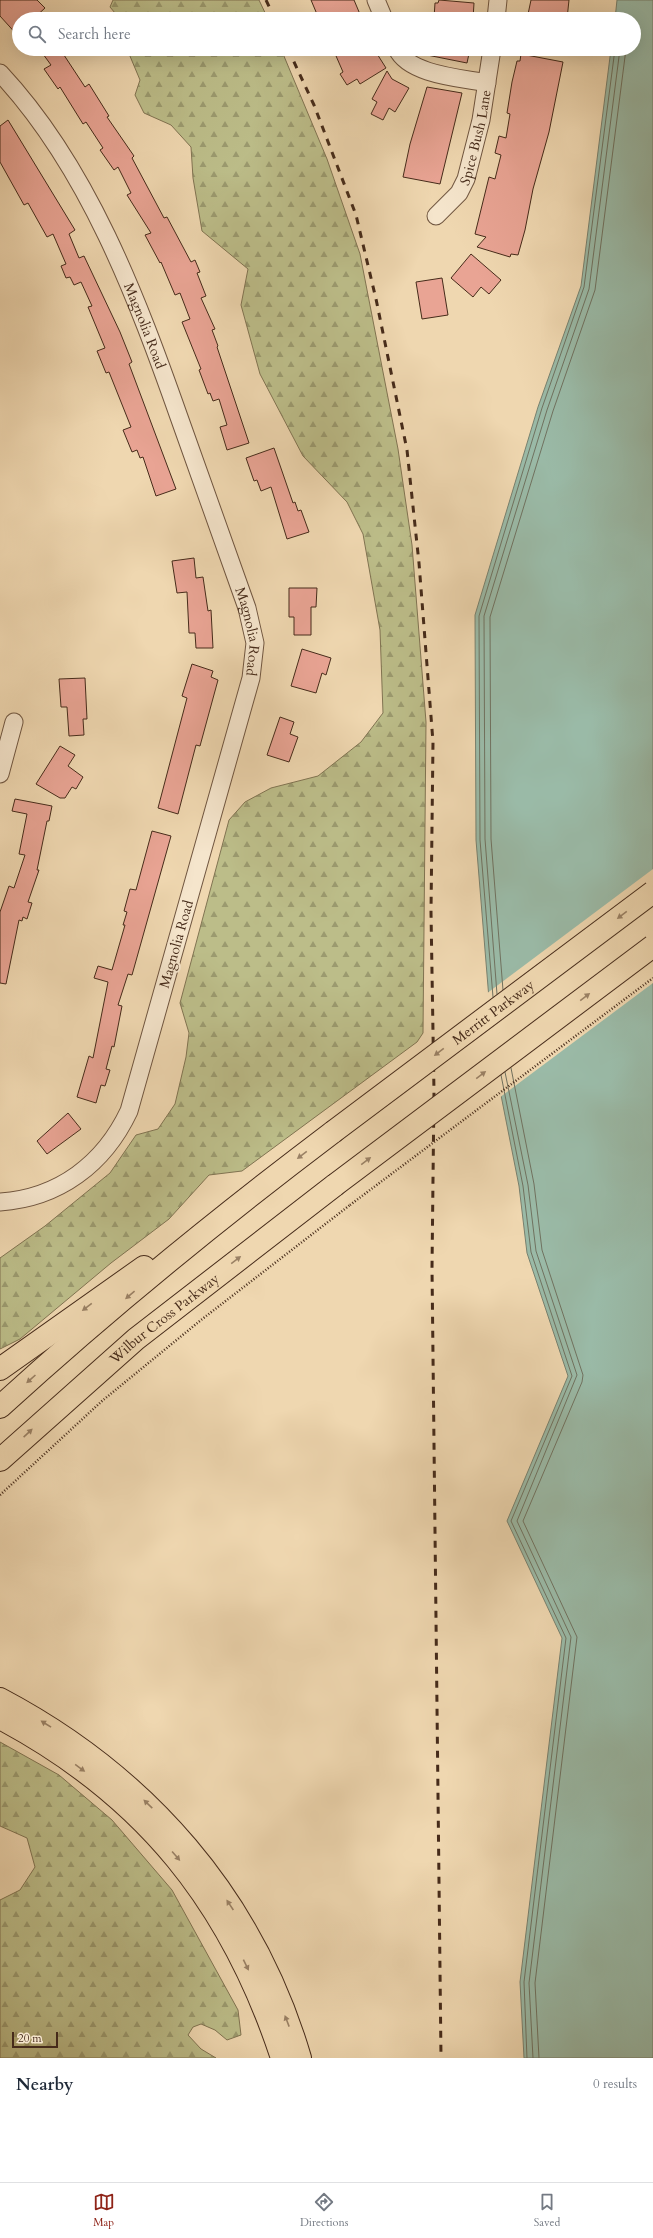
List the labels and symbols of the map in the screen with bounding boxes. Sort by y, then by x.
street label: Spice Bush Lane [455,88,496,189]
street label: Magnolia Road [119,280,170,372]
street label: Magnolia Road [230,585,264,678]
street label: Magnolia Road [155,897,198,990]
one-way arrow [616,911,627,919]
street label: Merritt Parkway [448,975,539,1049]
one-way arrow [580,993,590,1001]
one-way arrow [434,1048,445,1056]
one-way arrow [476,1071,487,1079]
one-way arrow [297,1151,307,1159]
one-way arrow [361,1158,371,1166]
one-way arrow [230,1256,241,1265]
street label: Wilbur Cross Parkway [105,1269,224,1369]
one-way arrow [124,1291,135,1299]
one-way arrow [81,1303,92,1312]
one-way arrow [26,1375,36,1384]
one-way arrow [23,1429,34,1438]
one-way arrow [41,1720,51,1728]
one-way arrow [75,1764,86,1772]
one-way arrow [143,1799,153,1809]
one-way arrow [171,1851,180,1862]
one-way arrow [226,1899,234,1910]
one-way arrow [243,1960,249,1971]
one-way arrow [283,2015,289,2027]
scale bar [12,2030,58,2049]

